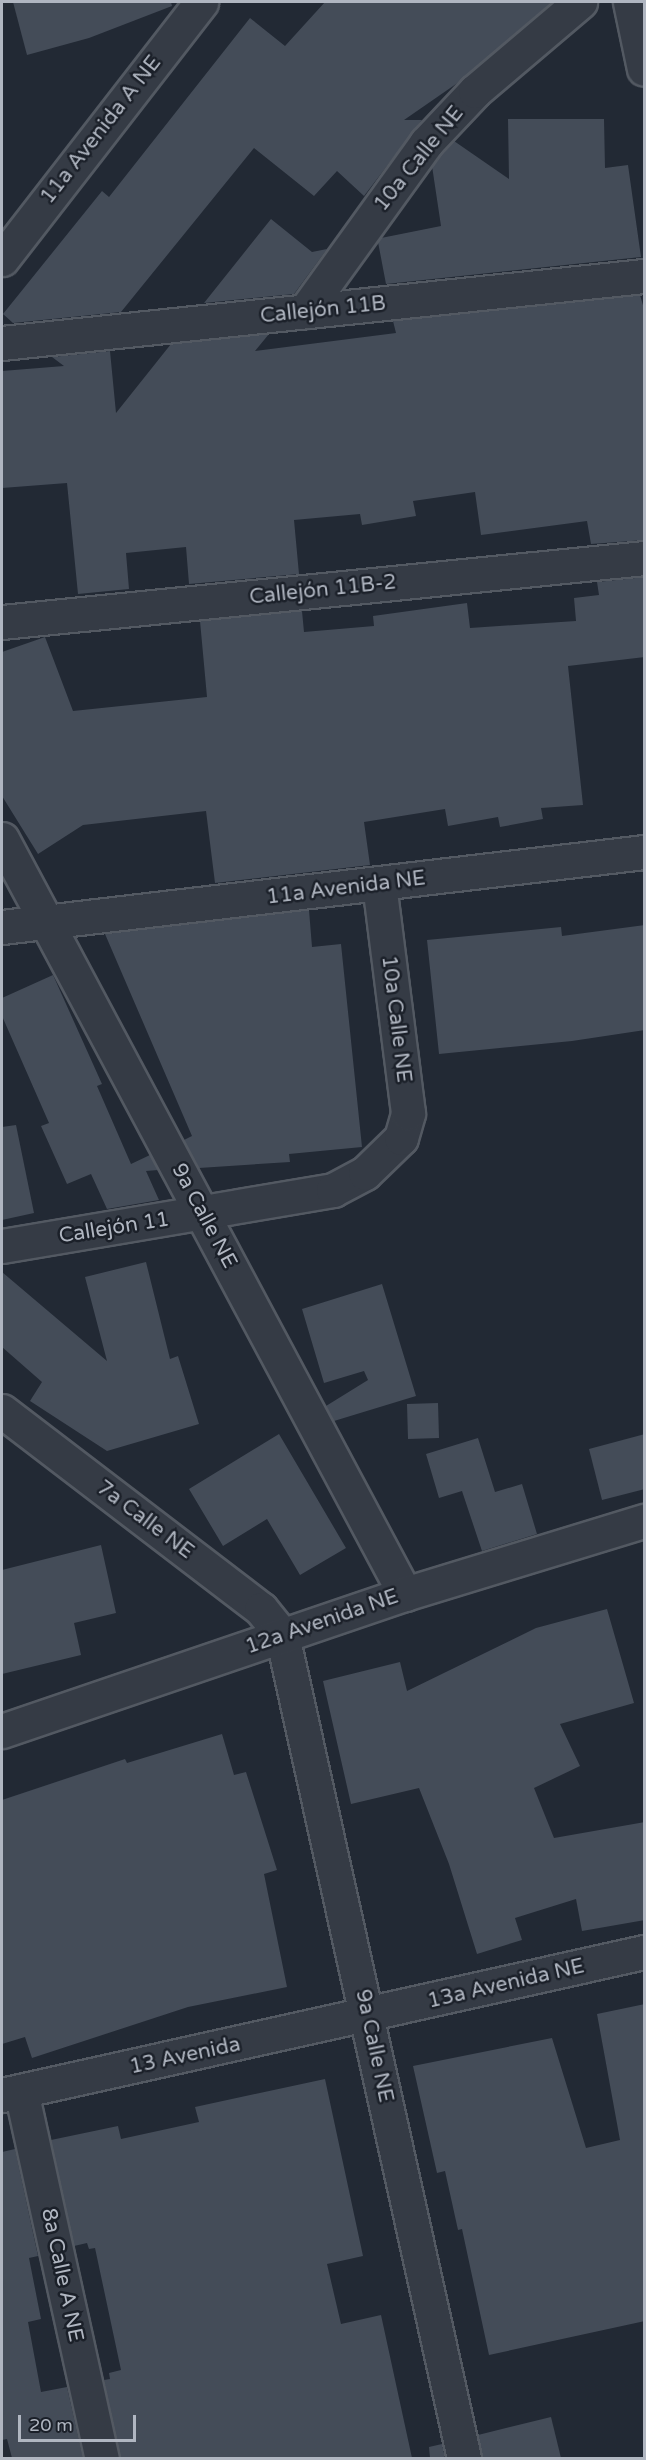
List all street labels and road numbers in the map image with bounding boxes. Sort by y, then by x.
street label: 11a Avenida A NE [35,51,167,209]
street label: 10a Calle NE [369,101,469,217]
street label: Callejón 11B [259,291,387,329]
street label: Callejón 11B-2 [248,570,398,610]
street label: 11a Avenida NE [265,866,427,910]
street label: 10a Calle NE [376,954,416,1084]
street label: 9a Calle NE [166,1159,242,1273]
street label: Callejón 11 [57,1207,171,1249]
street label: 7a Calle NE [92,1475,198,1565]
street label: 12a Avenida NE [242,1584,402,1660]
street label: 13a Avenida NE [425,1954,587,2014]
street label: 9a Calle NE [350,1987,398,2105]
street label: 13 Avenida [127,2032,243,2080]
street label: 8a Calle A NE [36,2206,88,2344]

